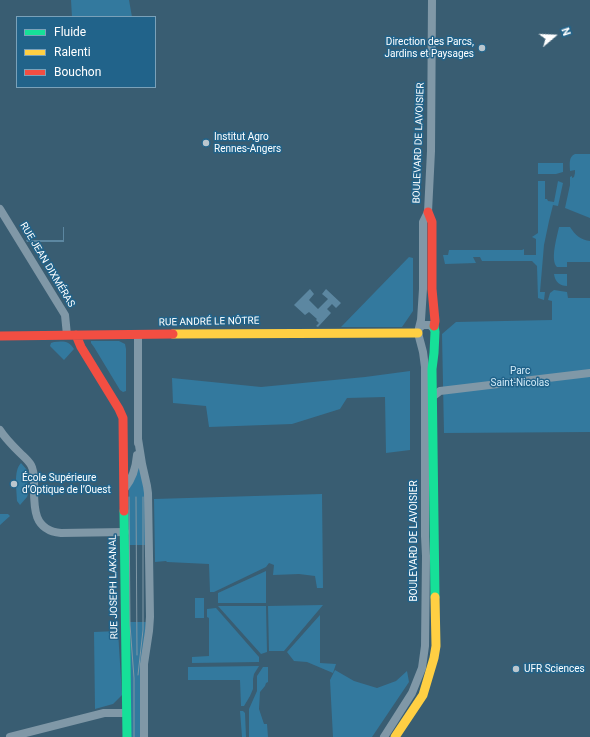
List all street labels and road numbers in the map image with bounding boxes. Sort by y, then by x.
street label: BOULEVARD DE LAVOISIER [411,82,427,204]
street label: RUE JEAN DIXMÉRAS [17,220,77,310]
street label: RUE ANDRÉ LE NÔTRE [159,315,259,329]
street label: BOULEVARD DE LAVOISIER [408,480,420,602]
street label: RUE JOSEPH LAKANAL [107,535,121,639]

